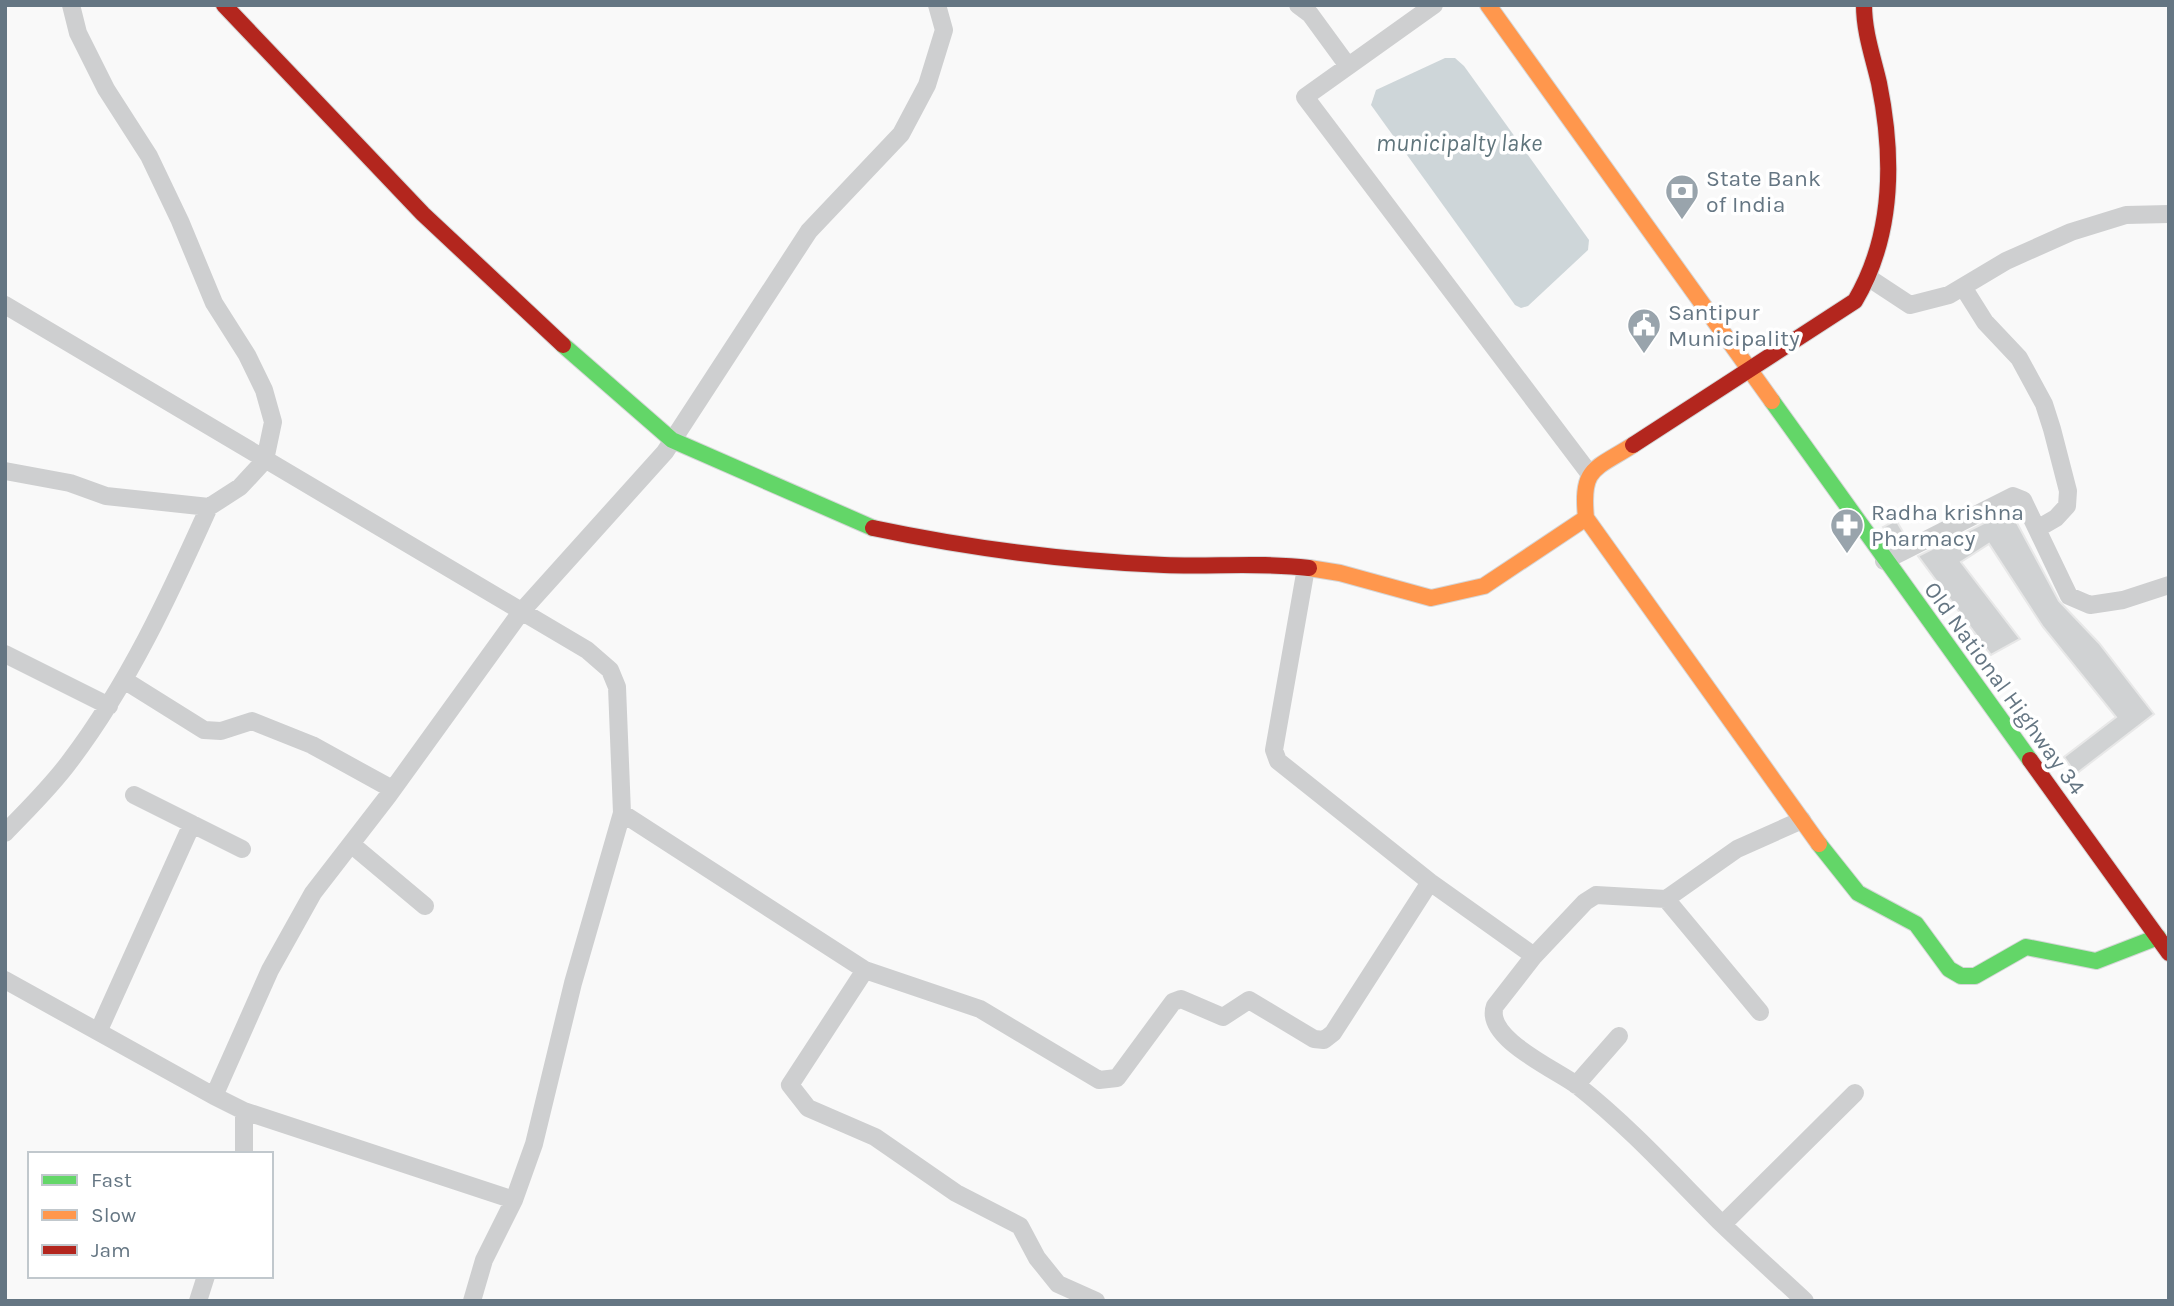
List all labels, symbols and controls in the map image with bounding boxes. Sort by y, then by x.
water label: municipalty lake [1376,129,1542,157]
place label: State Bank of India [1706,165,1821,218]
bank icon: State Bank of India [1663,172,1701,221]
place label: Santipur Municipality [1668,299,1800,352]
public building icon: Santipur Municipality [1625,306,1663,355]
place label: Radha krishna Pharmacy [1871,499,2024,552]
pharmacy icon: Radha krishna Pharmacy [1828,506,1866,555]
street label: Old National Highway 34 [1918,577,2091,800]
legend [28,1152,273,1278]
text: Fast [91,1168,132,1192]
text: Slow [91,1203,136,1227]
text: Jam [91,1238,131,1262]

